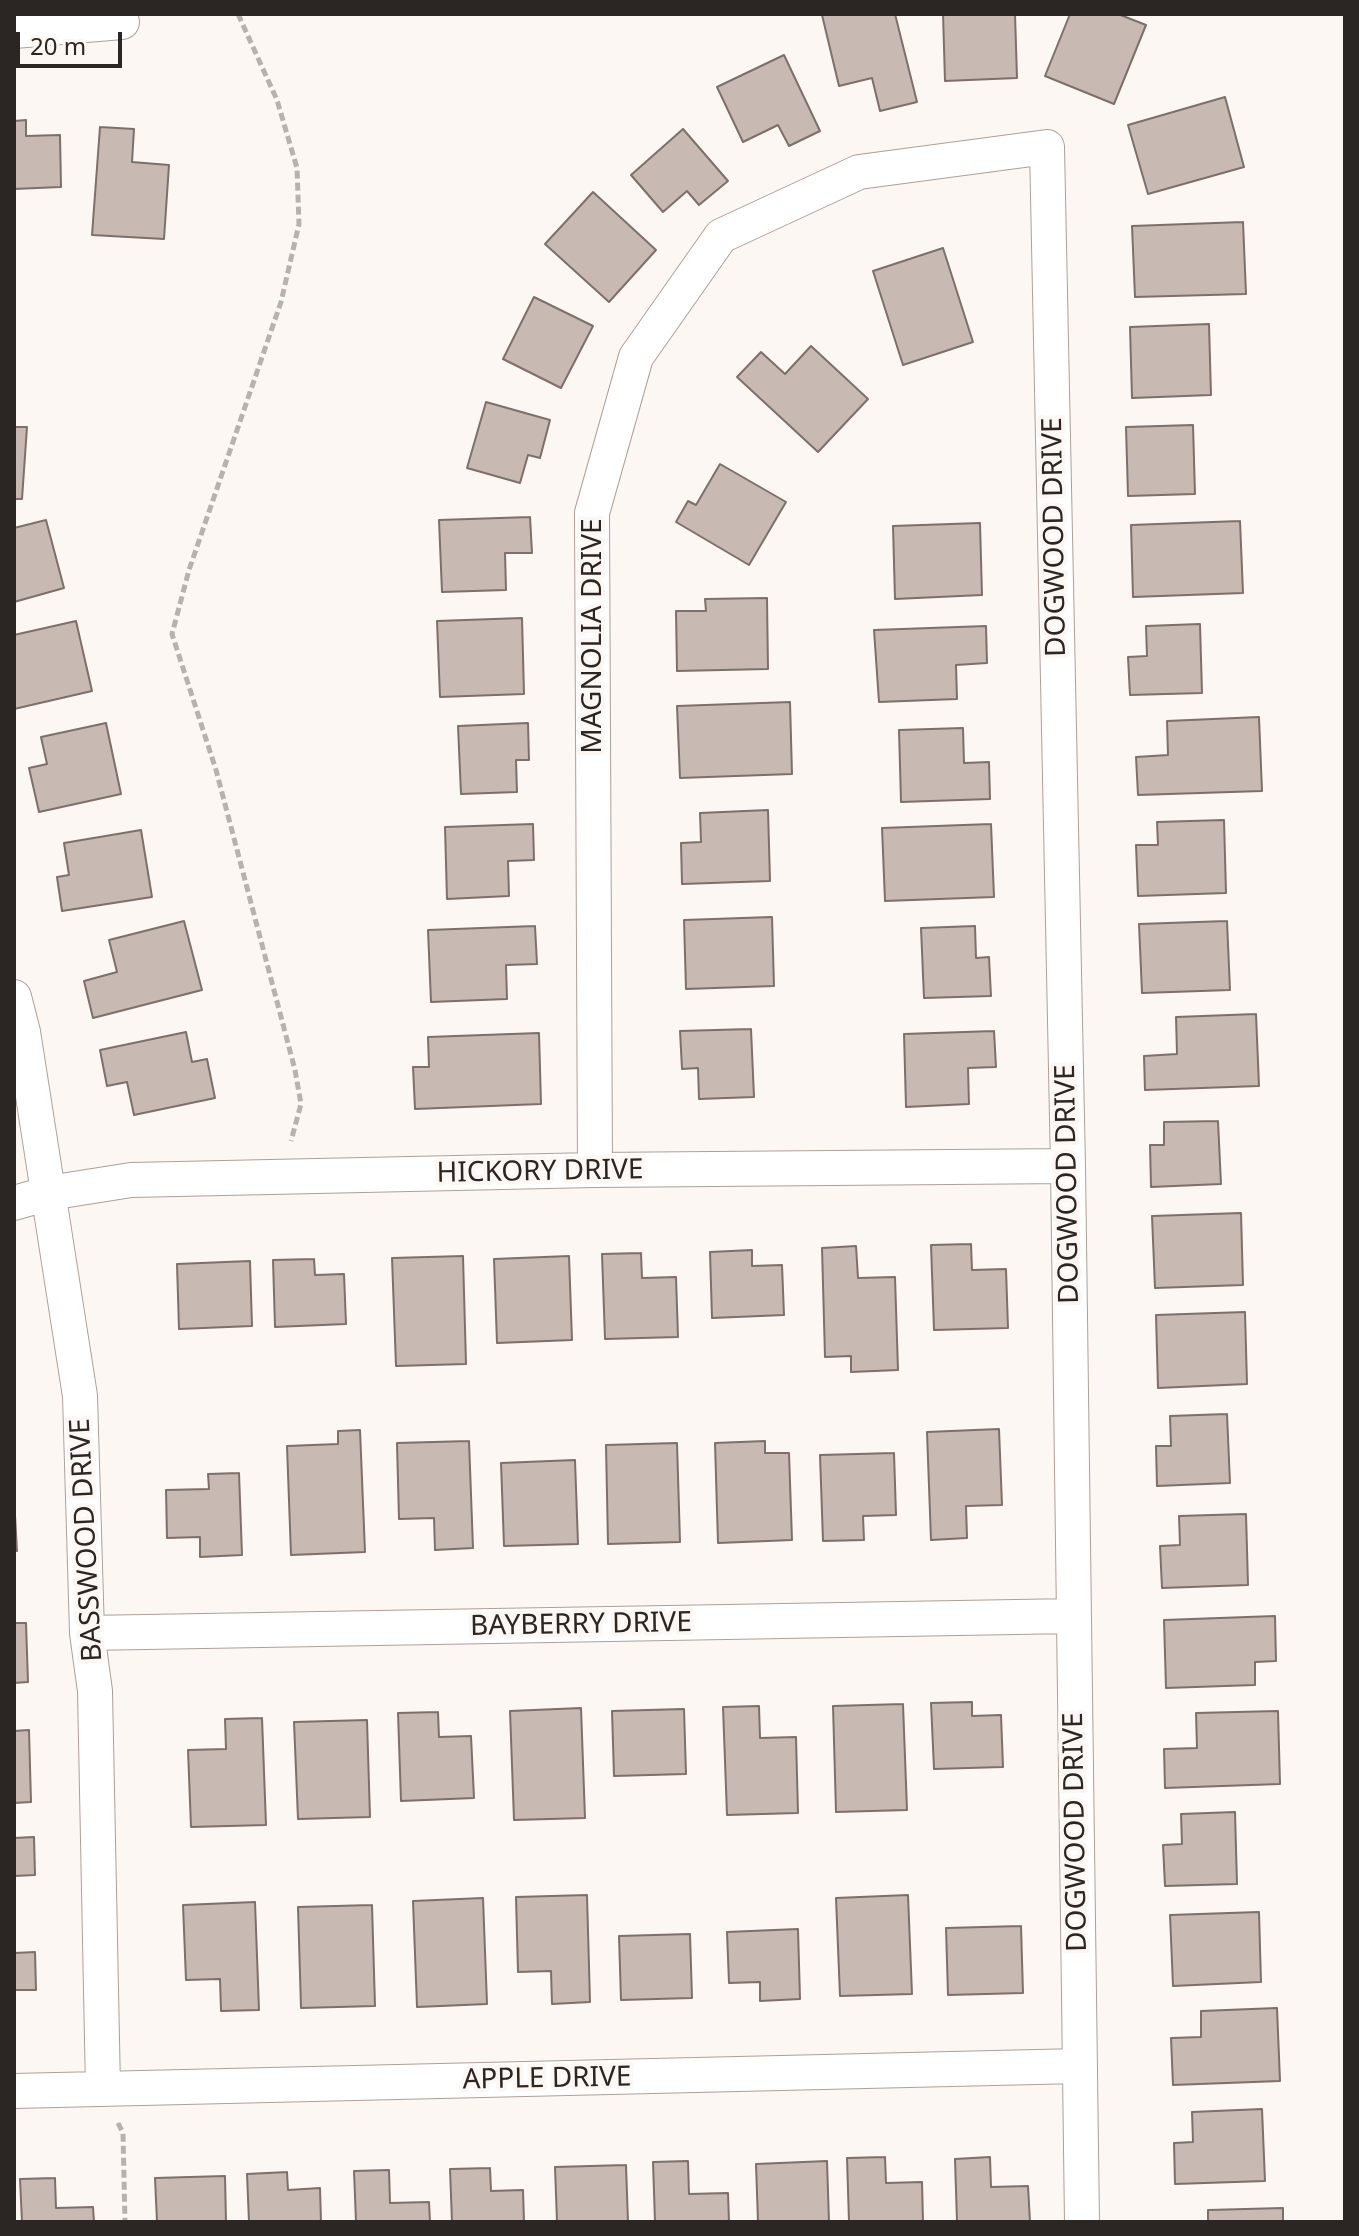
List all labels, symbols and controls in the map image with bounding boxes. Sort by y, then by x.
scale bar [20,16,126,66]
text: 20 m [30,29,86,62]
street label: DOGWOOD DRIVE [1036,417,1074,657]
street label: MAGNOLIA DRIVE [576,518,610,754]
street label: DOGWOOD DRIVE [1049,1064,1087,1304]
street label: HICKORY DRIVE [436,1153,644,1191]
street label: BASSWOOD DRIVE [64,1417,110,1663]
street label: BAYBERRY DRIVE [470,1606,692,1644]
street label: DOGWOOD DRIVE [1057,1712,1095,1952]
street label: APPLE DRIVE [462,2061,632,2097]

